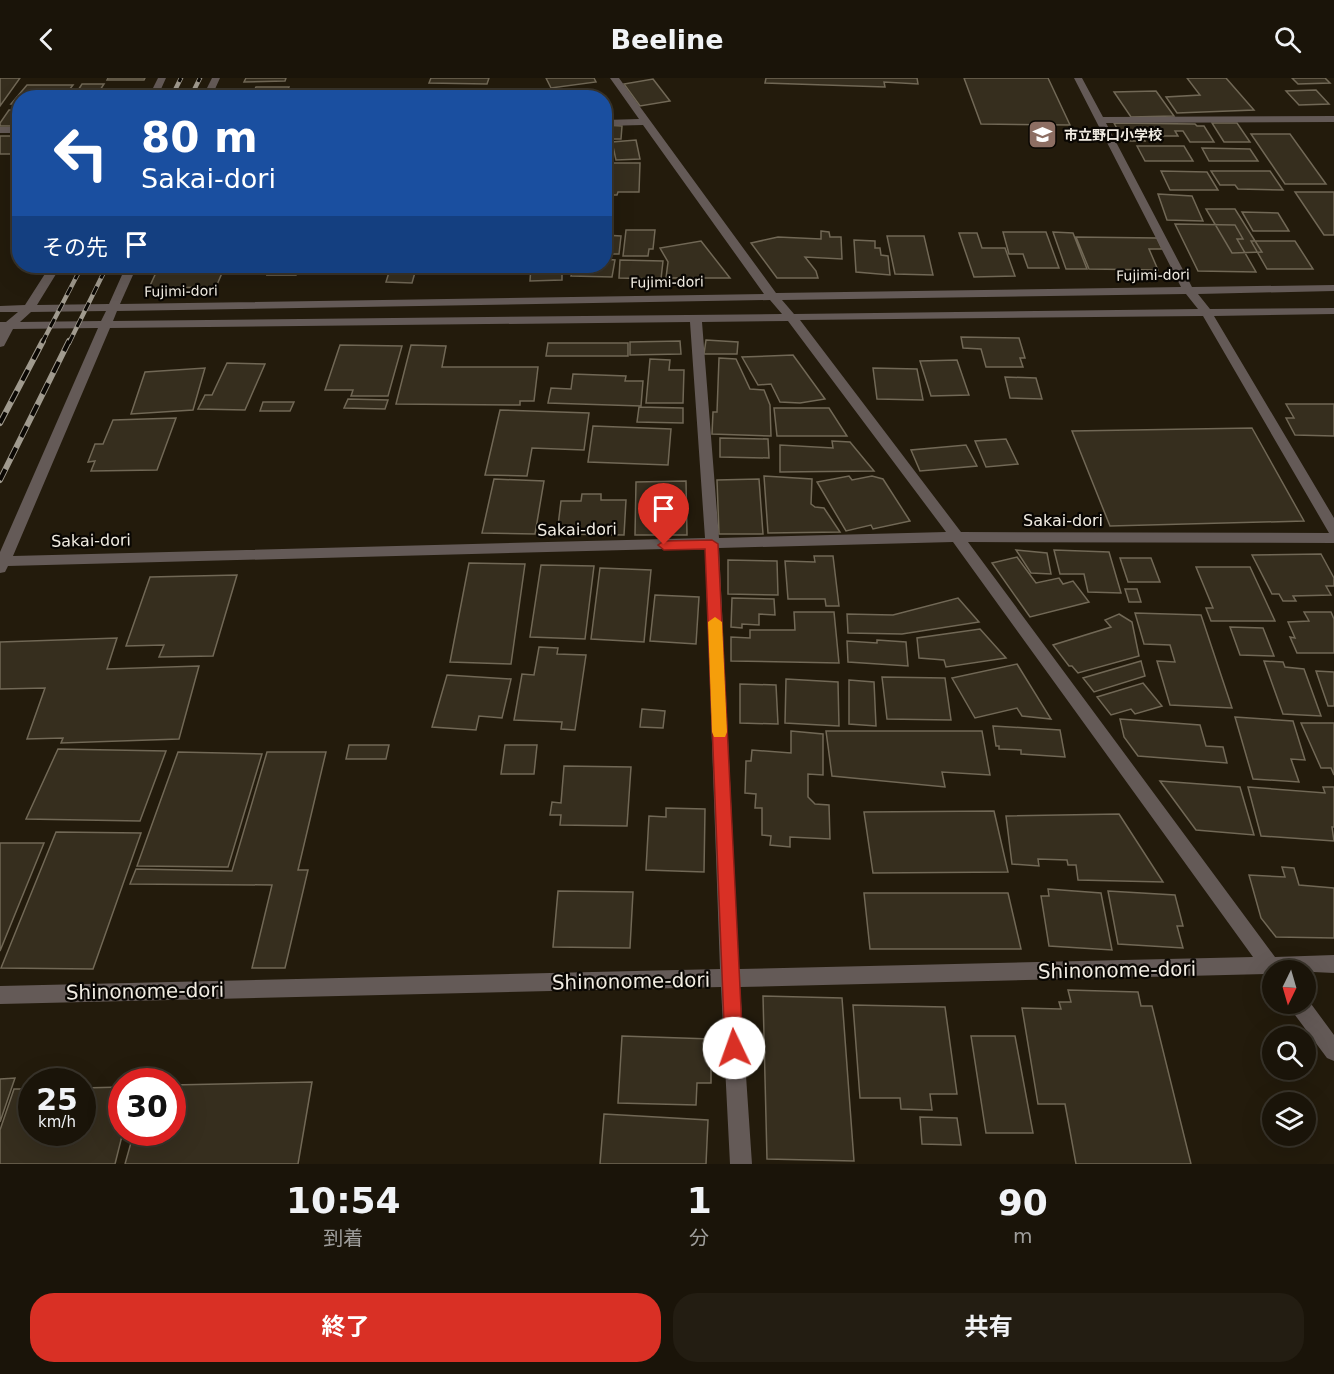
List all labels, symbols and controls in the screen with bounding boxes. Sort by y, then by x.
icon: back [30,23,63,56]
icon: search [1271,23,1304,56]
text: Beeline [610,24,724,55]
text: 80 m [141,113,258,162]
icon: left [42,114,120,192]
school or university icon: 市立野口小学校 [1027,119,1059,151]
place label: 市立野口小学校 [1064,127,1162,143]
text: Sakai-dori [141,163,276,194]
icon: arrive [120,228,153,261]
text: その先 [42,235,108,260]
street label: Fujimi-dori [1116,266,1190,284]
street label: Fujimi-dori [630,273,704,291]
street label: Fujimi-dori [144,282,218,300]
pin [638,483,689,545]
icon: arrive [647,492,680,525]
street label: Sakai-dori [1023,511,1103,530]
street label: Sakai-dori [537,519,617,540]
street label: Sakai-dori [51,530,131,551]
street label: Shinonome-dori [1038,957,1196,983]
north arrow [1262,960,1316,1014]
map controls [1262,960,1316,1146]
street label: Shinonome-dori [552,968,710,994]
street label: Shinonome-dori [66,978,224,1004]
position arrow [702,1016,766,1080]
button: search [1262,1026,1316,1080]
speed limit sign: 30 [108,1068,186,1146]
text: 25 [36,1082,78,1117]
button: layers [1262,1092,1316,1146]
text: km/h [38,1113,76,1131]
text: 10:54 [286,1180,401,1221]
text: 1 [687,1180,712,1221]
text: 90 [998,1182,1048,1223]
text: m [1013,1224,1033,1248]
text: 到着 [323,1226,363,1250]
text: 分 [689,1226,709,1250]
button: 終了 [30,1293,661,1362]
button: 共有 [673,1293,1304,1362]

